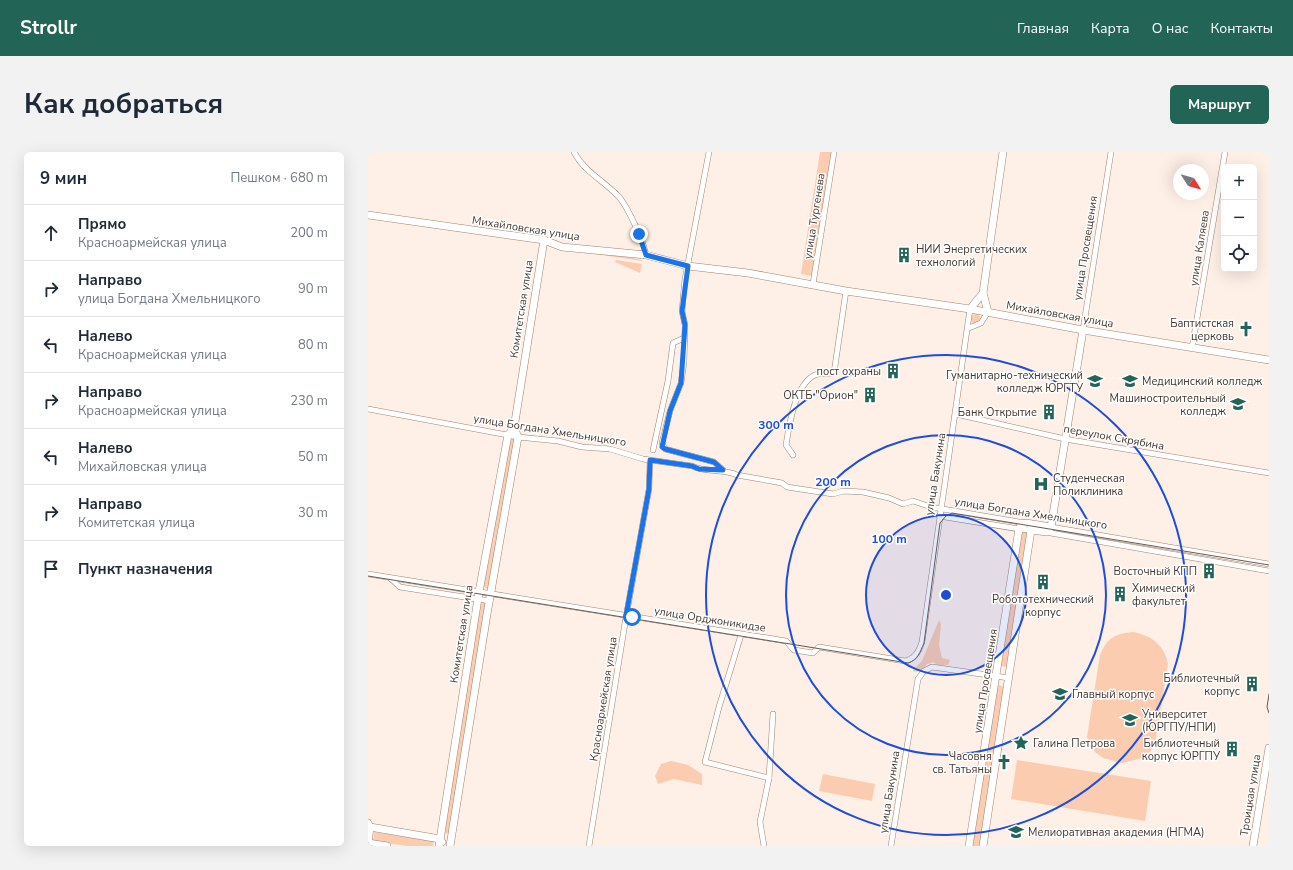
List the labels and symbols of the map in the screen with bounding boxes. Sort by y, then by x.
north arrow [1173,164,1209,200]
street label: улица Тургенева [800,172,829,260]
street label: улица Просвещения [1070,195,1101,301]
street label: улица Каляева [1186,209,1213,287]
street label: Михайловская улица [471,213,581,244]
route end [630,225,648,243]
place label: НИИ Энергетических технологий [916,242,1027,270]
building icon: НИИ Энергетических технологий [895,246,913,264]
street label: Комитетская улица [506,259,537,359]
street label: Михайловская улица [1005,298,1115,331]
place label: Баптистская церковь [1170,316,1234,344]
church icon: Баптистская церковь [1237,320,1255,338]
building icon: пост охраны [884,362,902,380]
place label: пост охраны [816,364,881,379]
place label: Гуманитарно-технический колледж ЮРГТУ [946,368,1084,396]
school or university icon: Гуманитарно-технический колледж ЮРГТУ [1086,372,1104,390]
school or university icon: Медицинский колледж [1121,372,1139,390]
place label: Медицинский колледж [1142,374,1262,389]
building icon: ОКТБ "Орион" [861,386,879,404]
place label: ОКТБ "Орион" [783,388,858,403]
place label: Машиностроительный колледж [1110,391,1226,419]
school or university icon: Машиностроительный колледж [1229,395,1247,413]
building icon: Банк Открытие [1040,403,1058,421]
place label: Банк Открытие [958,405,1037,420]
street label: улица Богдана Хмельницкого [472,411,627,450]
text: 300 m [758,417,794,433]
street label: переулок Скрябина [1062,421,1166,454]
street label: улица Бакунина [922,432,949,516]
place label: Студенческая Поликлиника [1053,471,1125,499]
text: 200 m [815,474,851,490]
hospital icon: Студенческая Поликлиника [1032,475,1050,493]
street label: улица Богдана Хмельницкого [953,494,1108,533]
text: 100 m [871,531,907,547]
building icon: Восточный КПП [1200,562,1218,580]
place label: Восточный КПП [1114,564,1197,579]
building icon: Робототехнический корпус [1034,573,1052,591]
place label: Химический факультет [1132,581,1195,609]
street label: Комитетская улица [446,584,477,684]
building icon: Химический факультет [1111,585,1129,603]
centre of rings [939,588,953,602]
place label: Робототехнический корпус [992,592,1094,620]
street label: улица Орджоникидзе [653,603,767,636]
route start [623,608,641,626]
street label: улица Просвещения [970,628,1001,734]
street label: Красноармейская улица [586,636,621,762]
place label: Библиотечный корпус [1163,671,1240,699]
building icon: Библиотечный корпус [1243,675,1261,693]
school or university icon: Главный корпус [1051,685,1069,703]
place label: Главный корпус [1072,687,1154,702]
place label: Университет (ЮРГПУ/НПИ) [1141,707,1216,735]
school or university icon: Университет (ЮРГПУ/НПИ) [1121,711,1139,729]
place icon: Галина Петрова [1012,734,1030,752]
place label: Галина Петрова [1033,736,1115,751]
place label: Библиотечный корпус ЮРГПУ [1142,736,1221,764]
building icon: Библиотечный корпус ЮРГПУ [1223,740,1241,758]
place label: Часовня св. Татьяны [932,749,992,777]
street label: улица Бакунина [876,750,903,834]
church icon: Часовня св. Татьяны [995,753,1013,771]
street label: Троицкая улица [1237,753,1264,837]
school or university icon: Мелиоративная академия (НГМА) [1007,823,1025,841]
place label: Мелиоративная академия (НГМА) [1028,825,1205,840]

